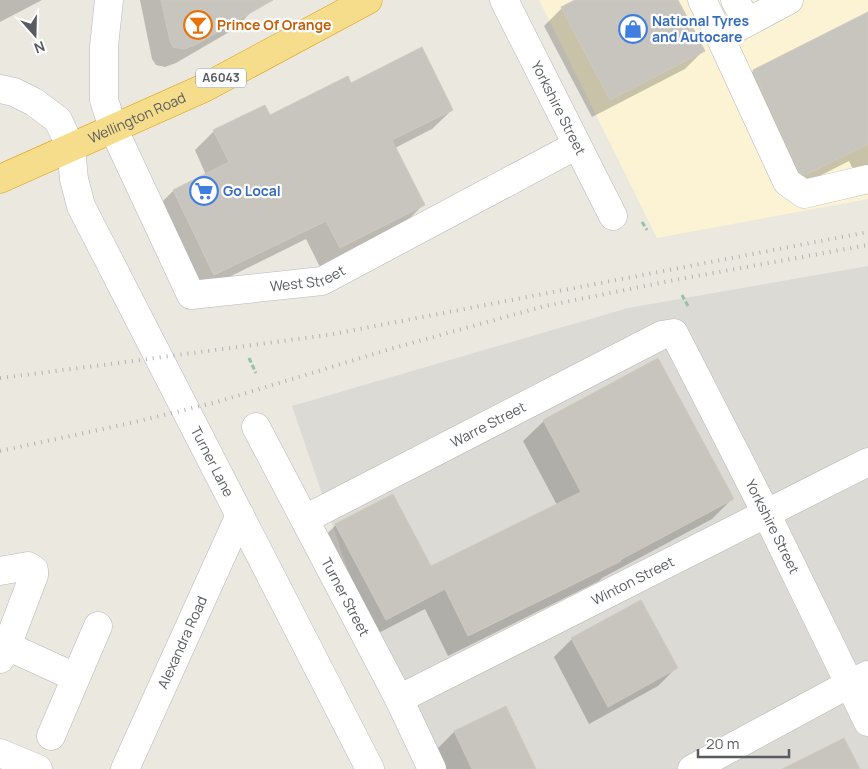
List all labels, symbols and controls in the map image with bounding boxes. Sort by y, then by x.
north arrow [10,10,60,60]
bar icon: Prince Of Orange [183,10,213,40]
place label: National Tyres and Autocare [652,11,750,46]
shop icon: National Tyres and Autocare [618,14,648,44]
place label: Prince Of Orange [217,15,332,34]
text: N [32,37,48,58]
street label: Yorkshire Street [527,58,591,158]
road number: A6043 [196,68,246,88]
street label: Wellington Road [85,87,189,147]
supermarket icon: Go Local [189,176,219,206]
place label: Go Local [223,181,281,200]
street label: West Street [269,260,349,296]
street label: Warre Street [447,397,529,451]
street label: Turner Lane [187,423,239,500]
street label: Yorkshire Street [741,476,804,577]
street label: Winton Street [588,551,678,609]
street label: Turner Street [317,554,375,640]
street label: Alexandra Road [153,593,211,692]
scale bar [698,726,789,758]
text: 20 m [706,733,739,754]

